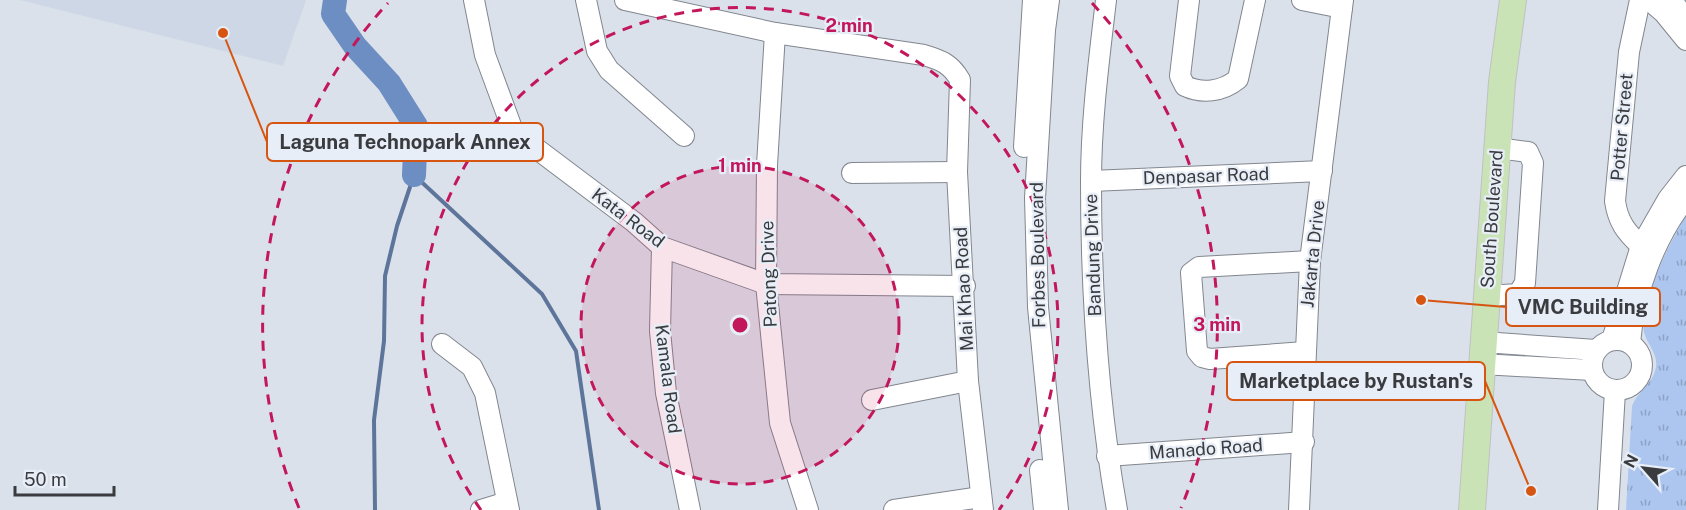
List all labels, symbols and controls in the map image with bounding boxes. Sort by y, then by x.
text: 2 min [825,15,873,36]
street label: Potter Street [1606,72,1637,182]
callout: Laguna Technopark Annex [267,123,543,161]
text: Laguna Technopark Annex [279,130,531,154]
street label: South Boulevard [1476,149,1507,289]
text: 1 min [718,155,762,176]
street label: Denpasar Road [1142,163,1270,188]
street label: Forbes Boulevard [1026,182,1049,328]
street label: Kata Road [588,183,669,252]
street label: Bandung Drive [1080,193,1105,317]
street label: Jakarta Drive [1296,199,1329,309]
street label: Patong Drive [756,220,781,328]
street label: Mai Khao Road [950,226,977,352]
callout: VMC Building [1506,288,1660,326]
text: VMC Building [1518,295,1649,319]
text: 3 min [1193,314,1241,335]
centre of rings [730,315,750,335]
street label: Kamala Road [651,323,686,435]
callout: Marketplace by Rustan's [1227,362,1485,400]
text: Marketplace by Rustan's [1239,369,1473,393]
street label: Manado Road [1148,434,1264,463]
north arrow [1614,438,1674,498]
text: N [1620,451,1643,471]
scale bar [15,459,114,497]
text: 50 m [24,469,67,490]

